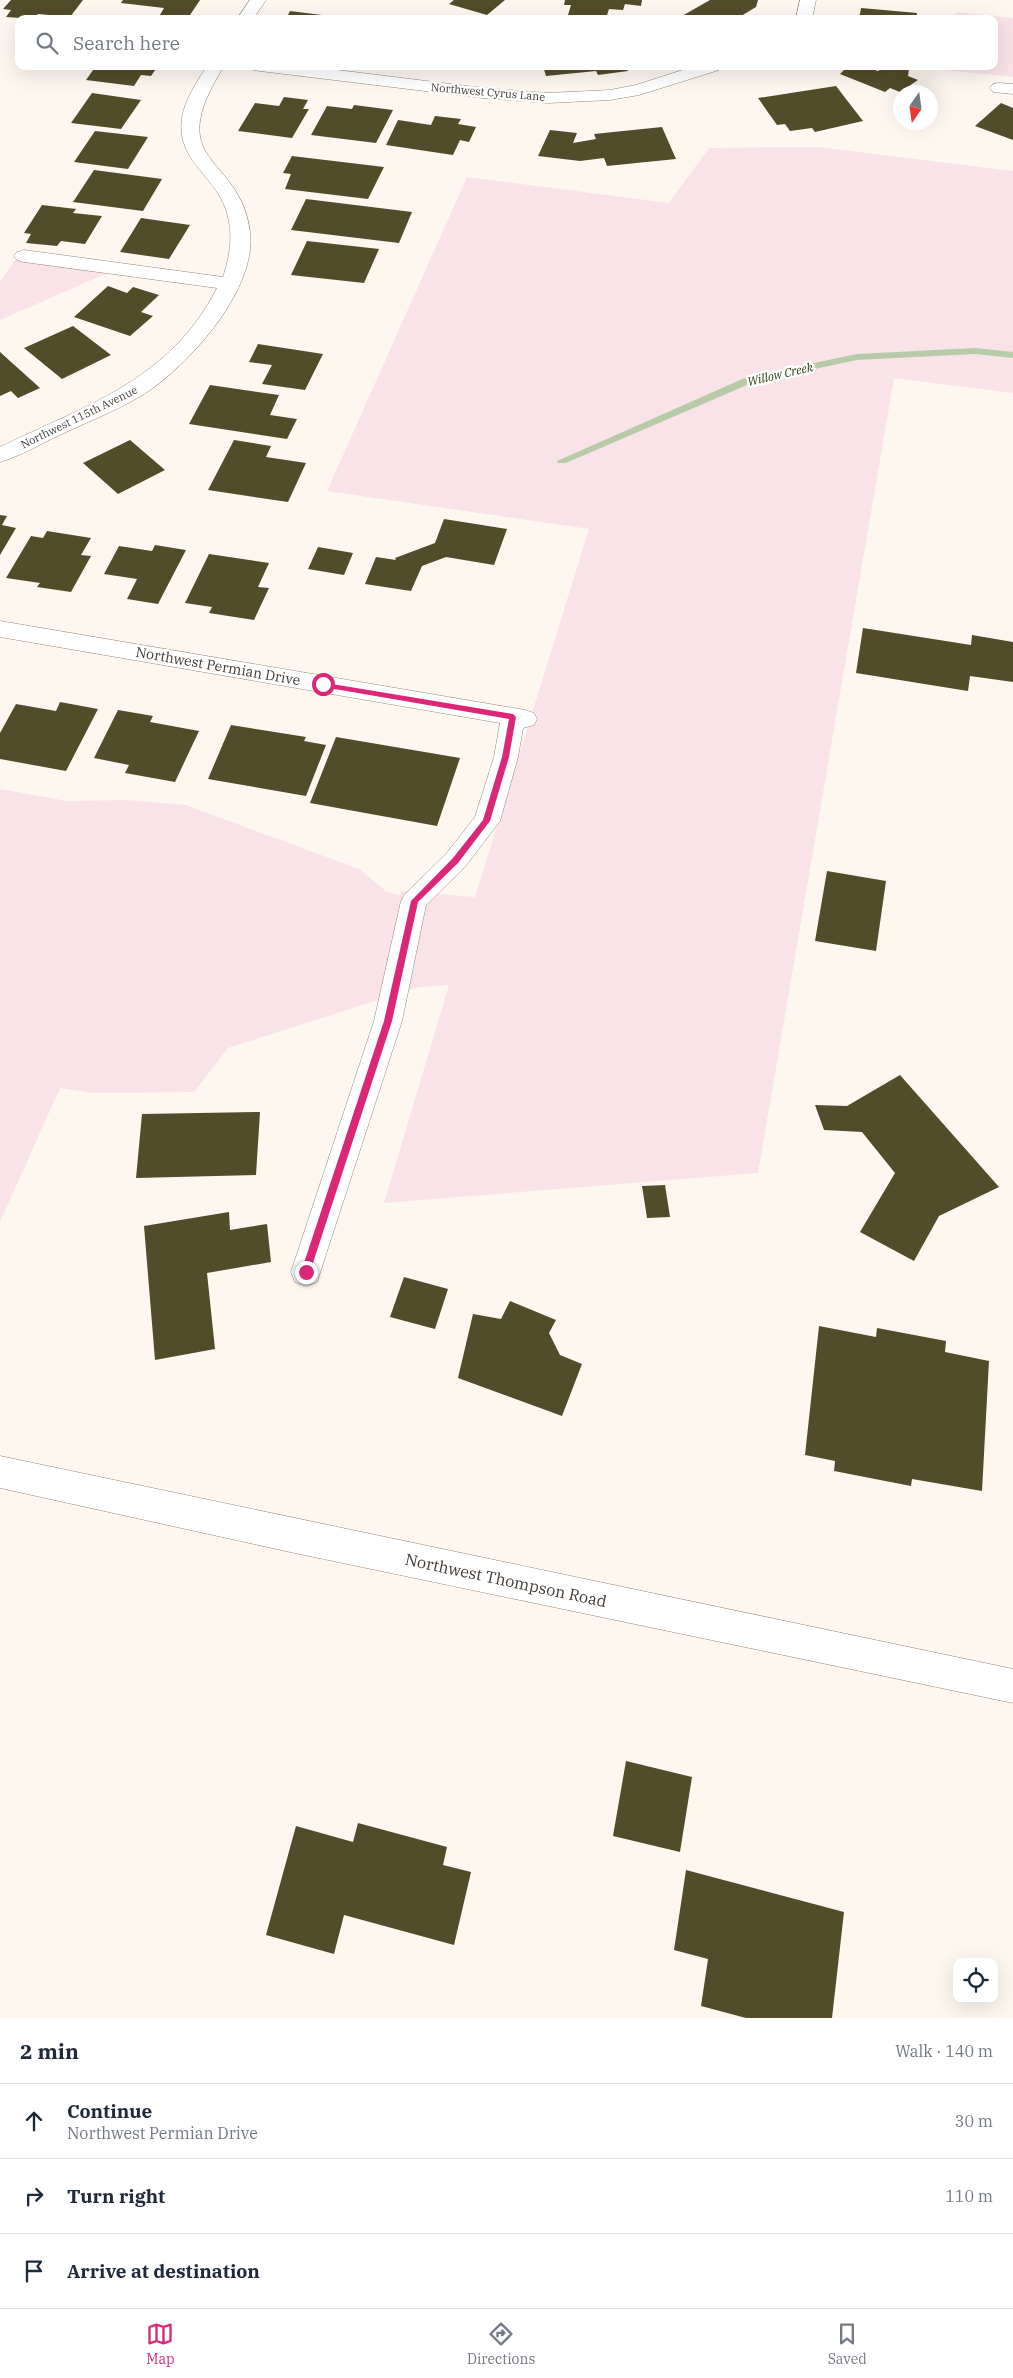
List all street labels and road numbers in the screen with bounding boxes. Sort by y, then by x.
street label: Northwest Cyrus Lane [430,80,546,104]
street label: Northwest 115th Avenue [18,383,140,451]
street label: Northwest Permian Drive [134,643,302,689]
street label: Northwest Thompson Road [403,1549,609,1611]

